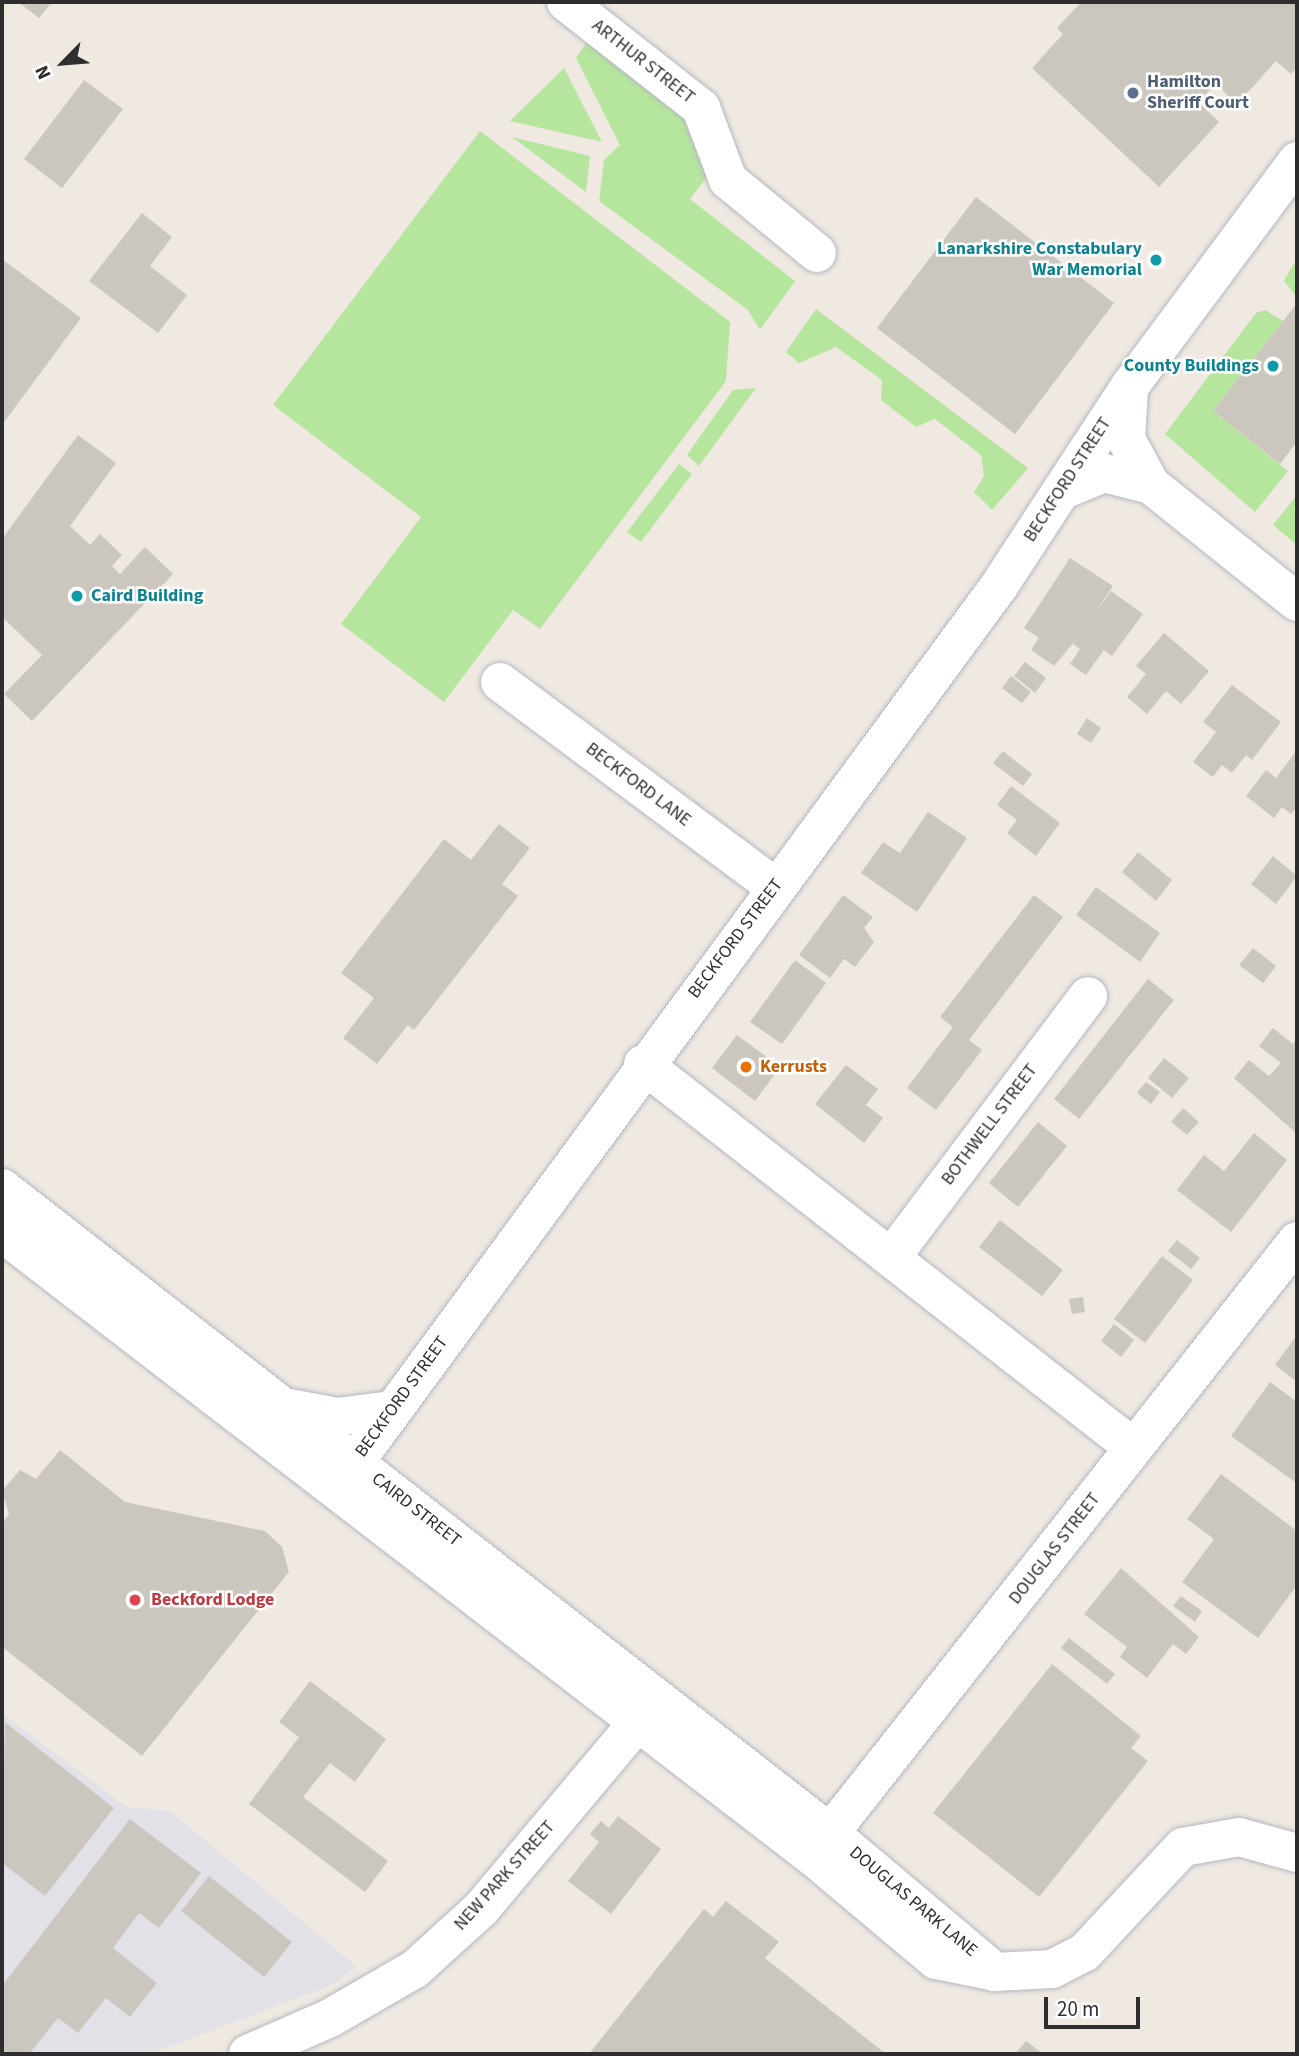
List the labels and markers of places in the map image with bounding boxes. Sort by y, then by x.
place label: Hamilton Sheriff Court [1147,72,1249,114]
marker: Hamilton Sheriff Court [1125,85,1141,101]
place label: Lanarkshire Constabulary War Memorial [937,239,1142,282]
marker: Lanarkshire Constabulary War Memorial [1148,252,1164,268]
place label: County Buildings [1124,355,1259,377]
marker: County Buildings [1265,358,1281,374]
place label: Caird Building [91,585,203,607]
marker: Caird Building [69,588,85,604]
place label: Kerrusts [760,1056,827,1078]
marker: Kerrusts [738,1059,754,1075]
place label: Beckford Lodge [151,1589,274,1611]
marker: Beckford Lodge [125,1590,145,1610]

